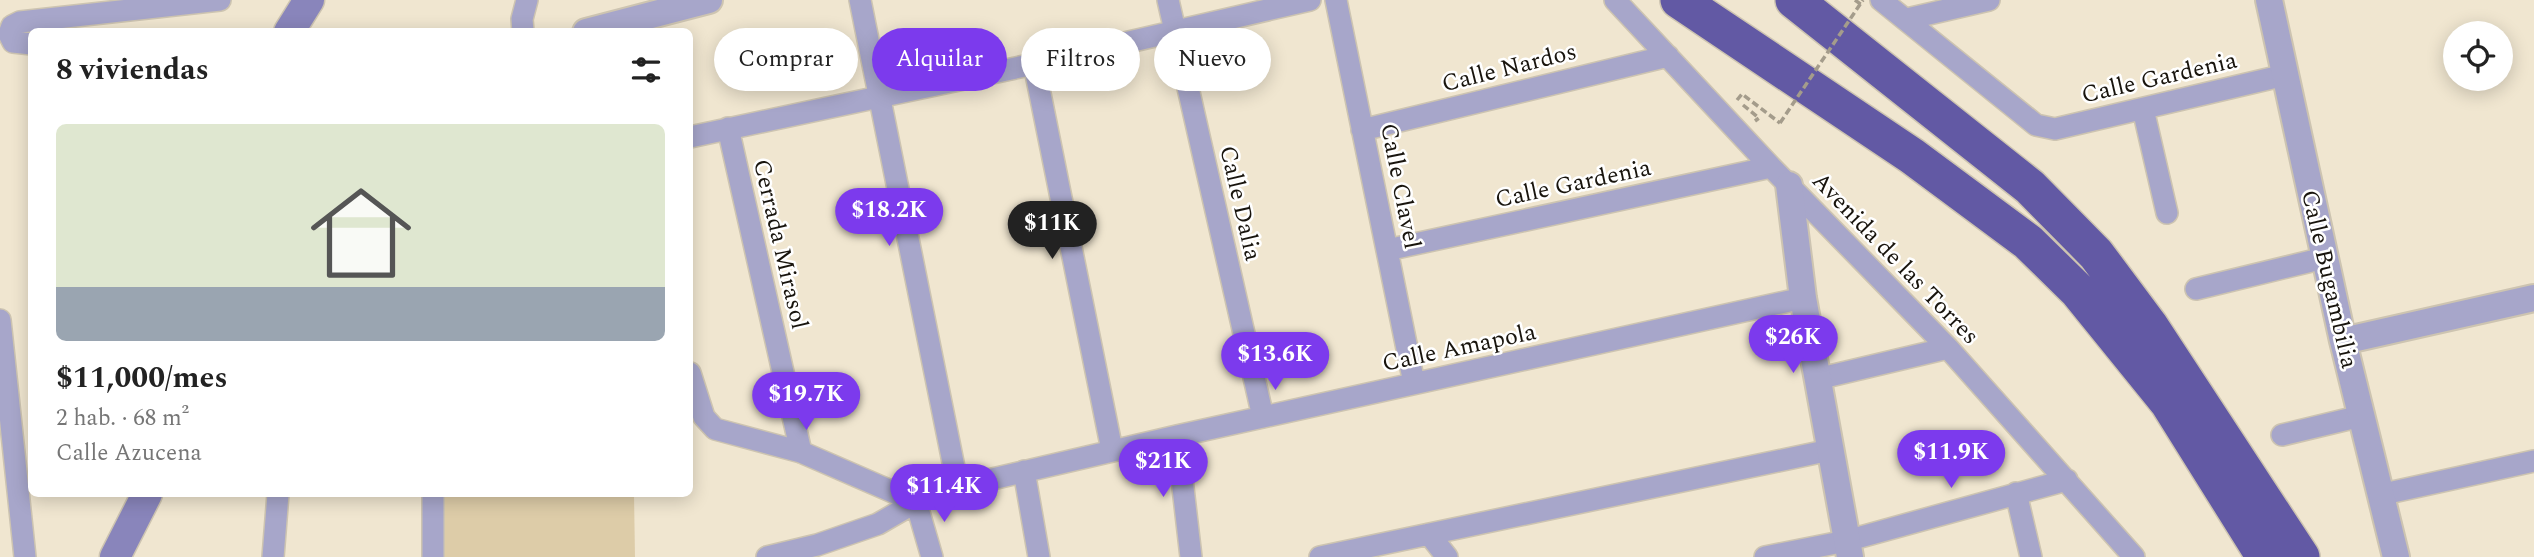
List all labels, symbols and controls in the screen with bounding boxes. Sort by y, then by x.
map controls [2443,21,2513,91]
button: locate [2443,21,2513,91]
chip: Comprar [714,28,858,91]
chip: Alquilar [872,28,1007,91]
chip: Filtros [1021,28,1140,91]
chip: Nuevo [1154,28,1271,91]
street label: Calle Nardos [1438,34,1580,102]
street label: Calle Gardenia [2078,43,2241,113]
text: 8 viviendas [56,47,209,93]
icon: filters [627,51,665,89]
street label: Calle Clavel [1370,120,1430,252]
street label: Calle Dalia [1209,142,1271,265]
street label: Calle Gardenia [1492,150,1655,218]
street label: Cerrada Mirasol [743,156,817,333]
street label: Avenida de las Torres [1803,164,1987,353]
icon: home [298,170,424,296]
street label: Calle Bugambilia [2291,186,2367,372]
pin: $18.2K [832,188,946,248]
text: $18.2K [851,193,927,228]
pin: $11K [1011,202,1093,261]
text: $11K [1024,206,1080,241]
street label: Calle Amapola [1379,314,1540,382]
pin: $26K [1752,316,1834,375]
text: $26K [1765,320,1821,355]
pin: $13.6K [1218,332,1332,392]
text: $13.6K [1237,337,1313,372]
text: $11,000/mes [56,355,228,401]
pin: $19.7K [749,372,863,432]
text: $19.7K [768,377,844,412]
text: 2 hab. · 68 m² [56,401,189,436]
pin: $11.9K [1894,430,2008,490]
text: $11.9K [1913,435,1989,470]
text: Calle Azucena [56,436,202,471]
pin: $21K [1122,440,1204,499]
text: $21K [1135,444,1191,479]
pin: $11.4K [887,464,1001,524]
text: $11.4K [906,469,982,504]

